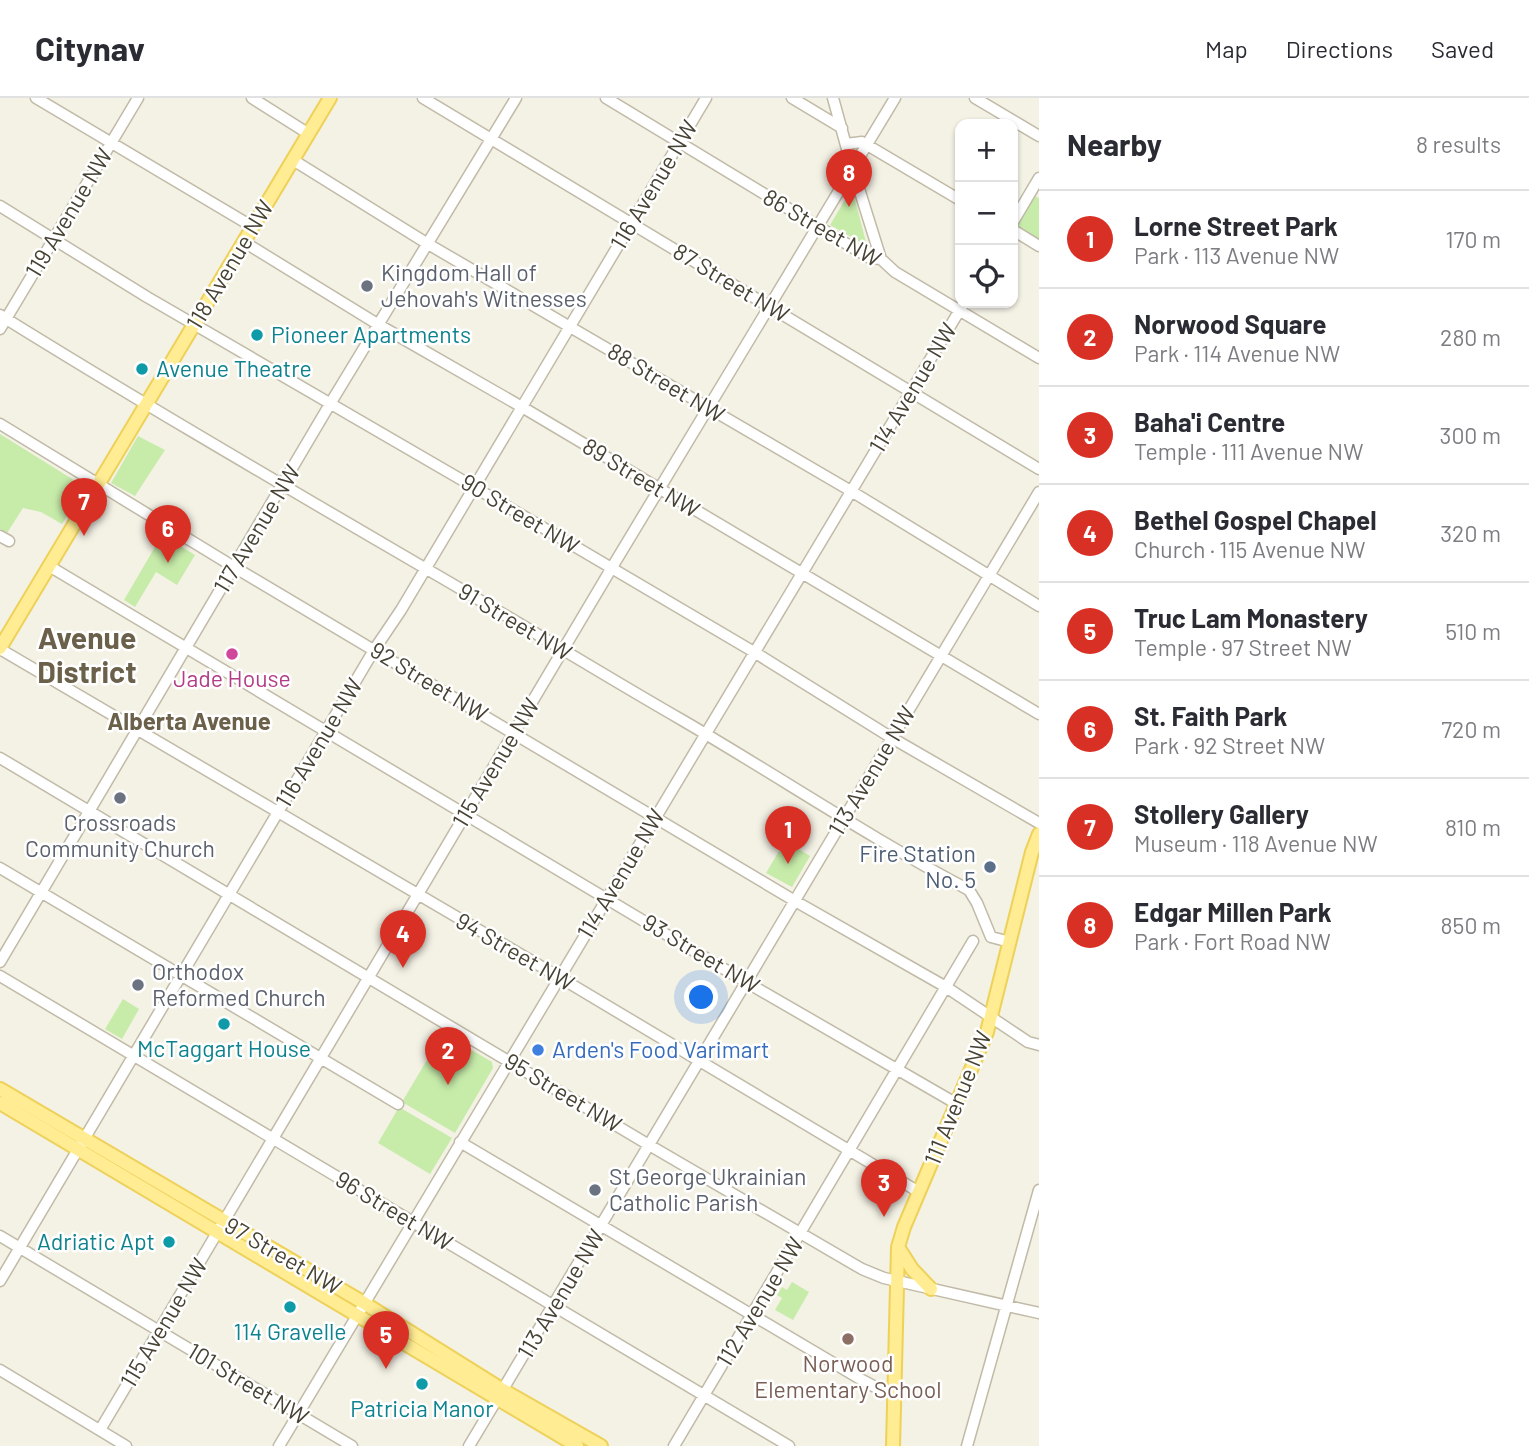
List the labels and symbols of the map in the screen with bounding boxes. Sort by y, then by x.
street label: 116 Avenue NW [604,115,703,254]
street label: 119 Avenue NW [18,143,118,282]
pin: 8 [826,149,872,207]
street label: 86 Street NW [759,182,886,272]
street label: 118 Avenue NW [179,195,279,334]
street label: 87 Street NW [668,237,795,328]
place label: Kingdom Hall of Jehovah's Witnesses [381,258,587,312]
marker: Kingdom Hall of Jehovah's Witnesses [359,278,375,294]
street label: 114 Avenue NW [862,317,962,458]
place label: Pioneer Apartments [271,320,471,348]
marker: Pioneer Apartments [249,327,265,343]
street label: 88 Street NW [603,336,730,428]
place label: Avenue Theatre [156,354,312,382]
marker: Avenue Theatre [134,361,150,377]
street label: 89 Street NW [578,431,705,523]
street label: 117 Avenue NW [207,459,306,598]
street label: 90 Street NW [456,467,585,559]
pin: 7 [61,478,107,536]
pin: 6 [145,505,191,563]
street label: 91 Street NW [454,576,577,666]
district label: Avenue District [37,619,137,689]
street label: 92 Street NW [366,635,493,727]
marker: Jade House [224,646,240,662]
place label: Jade House [173,664,291,692]
street label: 116 Avenue NW [269,673,368,812]
street label: 115 Avenue NW [446,693,545,832]
street label: 113 Avenue NW [822,701,921,840]
district label: Alberta Avenue [107,706,271,735]
marker: Crossroads Community Church [112,790,128,806]
street label: 114 Avenue NW [570,803,670,944]
pin: 1 [765,806,811,864]
place label: Crossroads Community Church [25,808,215,862]
place label: Fire Station No. 5 [859,839,976,893]
marker: Fire Station No. 5 [982,859,998,875]
street label: 94 Street NW [451,906,580,996]
street label: 93 Street NW [638,907,765,999]
pin: 4 [380,910,426,968]
place label: Orthodox Reformed Church [152,957,326,1011]
marker: Orthodox Reformed Church [130,977,146,993]
your location [684,980,718,1014]
marker: McTaggart House [216,1016,232,1032]
street label: 111 Avenue NW [917,1026,997,1169]
pin: 2 [425,1027,471,1085]
place label: McTaggart House [137,1034,311,1062]
place label: Arden's Food Varimart [552,1035,770,1063]
marker: Arden's Food Varimart [530,1042,546,1058]
street label: 95 Street NW [500,1046,627,1138]
pin: 3 [861,1159,907,1217]
place label: St George Ukrainian Catholic Parish [609,1162,806,1216]
street label: 96 Street NW [331,1164,458,1256]
marker: St George Ukrainian Catholic Parish [587,1182,603,1198]
street label: 97 Street NW [220,1210,347,1300]
street label: 113 Avenue NW [511,1224,610,1363]
place label: Adriatic Apt [37,1227,155,1255]
street label: 112 Avenue NW [709,1231,809,1372]
marker: Adriatic Apt [161,1234,177,1250]
street label: 115 Avenue NW [114,1253,213,1392]
marker: 114 Gravelle [282,1299,298,1315]
pin: 5 [363,1311,409,1369]
place label: 114 Gravelle [233,1317,347,1345]
marker: Norwood Elementary School [840,1331,856,1347]
street label: 101 Street NW [183,1336,314,1430]
place label: Norwood Elementary School [754,1349,942,1403]
marker: Patricia Manor [414,1376,430,1392]
place label: Patricia Manor [350,1394,494,1422]

